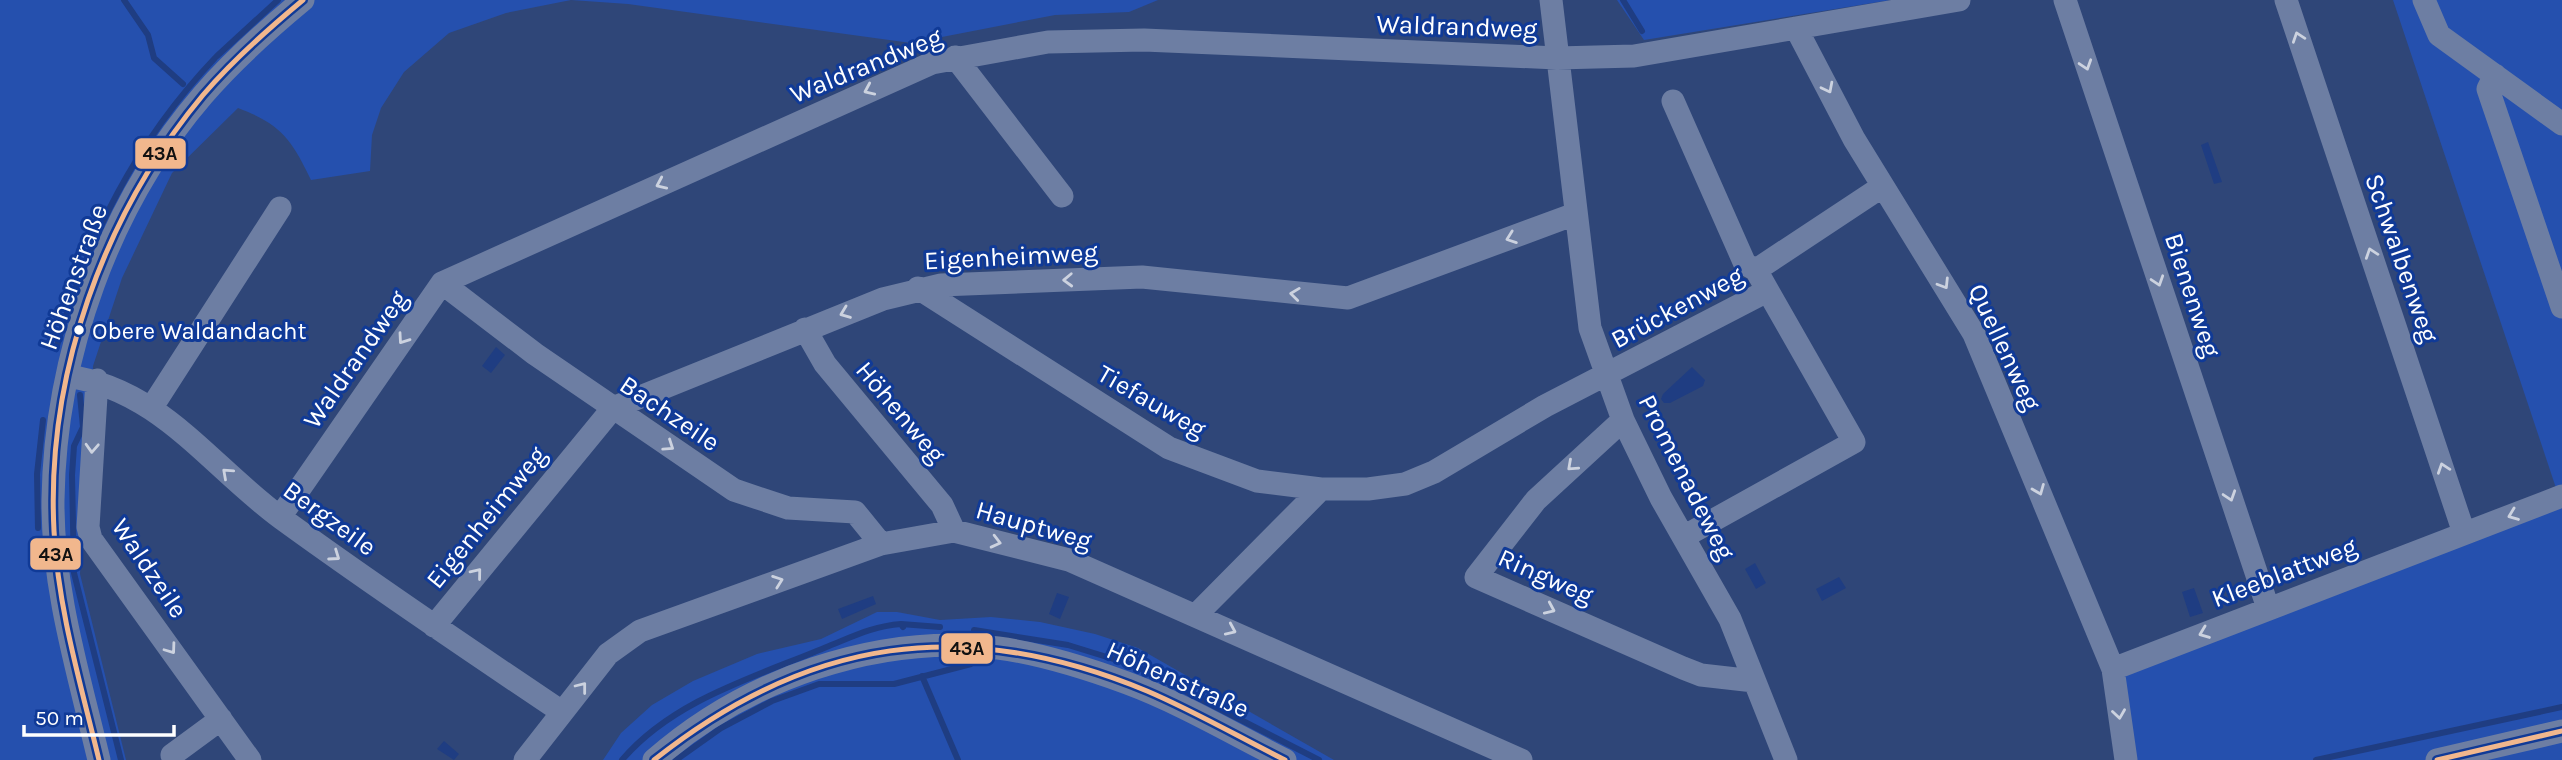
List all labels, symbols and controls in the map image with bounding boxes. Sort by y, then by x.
street label: Waldrandweg [1376,8,1538,45]
street label: Waldrandweg [786,21,947,110]
one-way arrow [2292,31,2306,43]
one-way arrow [2078,58,2092,70]
one-way arrow [1819,81,1833,94]
one-way arrow [864,82,876,96]
line badge: 43A [134,137,187,170]
text: 43A [142,143,178,165]
street label: Schwalbenweg [2358,170,2445,347]
one-way arrow [656,175,669,189]
street label: Höhenstraße [33,200,114,354]
street label: Bienenweg [2158,229,2227,362]
one-way arrow [1506,230,1518,244]
street label: Eigenheimweg [923,236,1099,277]
one-way arrow [2364,247,2379,259]
street label: Brückenweg [1606,260,1749,355]
one-way arrow [1063,273,1074,288]
one-way arrow [2150,274,2164,286]
one-way arrow [1936,276,1949,289]
street label: Quellenweg [1962,279,2048,416]
street label: Waldrandweg [297,284,414,434]
one-way arrow [1289,286,1301,301]
one-way arrow [840,305,852,319]
place label: Obere Waldandacht [92,317,307,345]
marker: Obere Waldandacht [72,323,86,337]
one-way arrow [399,331,411,344]
street label: Höhenweg [849,355,952,470]
street label: Tiefauweg [1092,358,1212,445]
street label: Bachzeile [614,369,726,458]
street label: Promenadeweg [1632,389,1742,565]
one-way arrow [661,438,674,450]
street label: Eigenheimweg [420,440,553,595]
one-way arrow [84,443,99,454]
one-way arrow [1567,458,1580,471]
one-way arrow [2437,463,2451,475]
one-way arrow [222,469,235,481]
street label: Bergzeile [277,474,382,562]
one-way arrow [2030,483,2044,495]
one-way arrow [2222,490,2237,502]
street label: Hauptweg [972,494,1096,557]
one-way arrow [2508,506,2520,520]
street label: Waldzeile [105,513,194,624]
street label: Kleeblattweg [2207,530,2362,614]
one-way arrow [990,534,1002,548]
line badge: 43A [29,537,82,571]
street label: Ringweg [1493,542,1598,611]
text: 43A [38,544,74,566]
one-way arrow [327,548,340,560]
one-way arrow [468,568,481,580]
one-way arrow [771,575,783,589]
one-way arrow [1543,601,1555,615]
one-way arrow [1224,622,1236,636]
one-way arrow [2199,624,2211,638]
line badge: 43A [940,632,994,665]
street label: Höhenstraße [1102,634,1254,725]
text: 43A [949,638,985,660]
one-way arrow [163,641,175,654]
one-way arrow [574,682,587,694]
scale bar [24,694,175,738]
text: 50 m [35,706,84,730]
one-way arrow [2111,708,2126,720]

